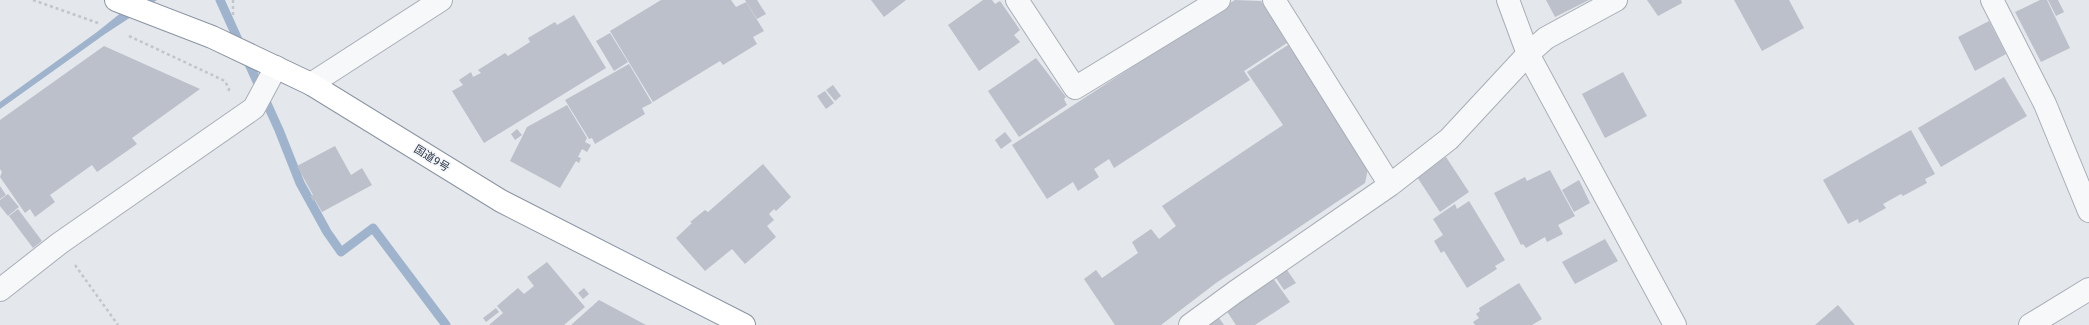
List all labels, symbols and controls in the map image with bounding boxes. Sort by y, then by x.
street label: 国道9号 [412,143,452,174]

